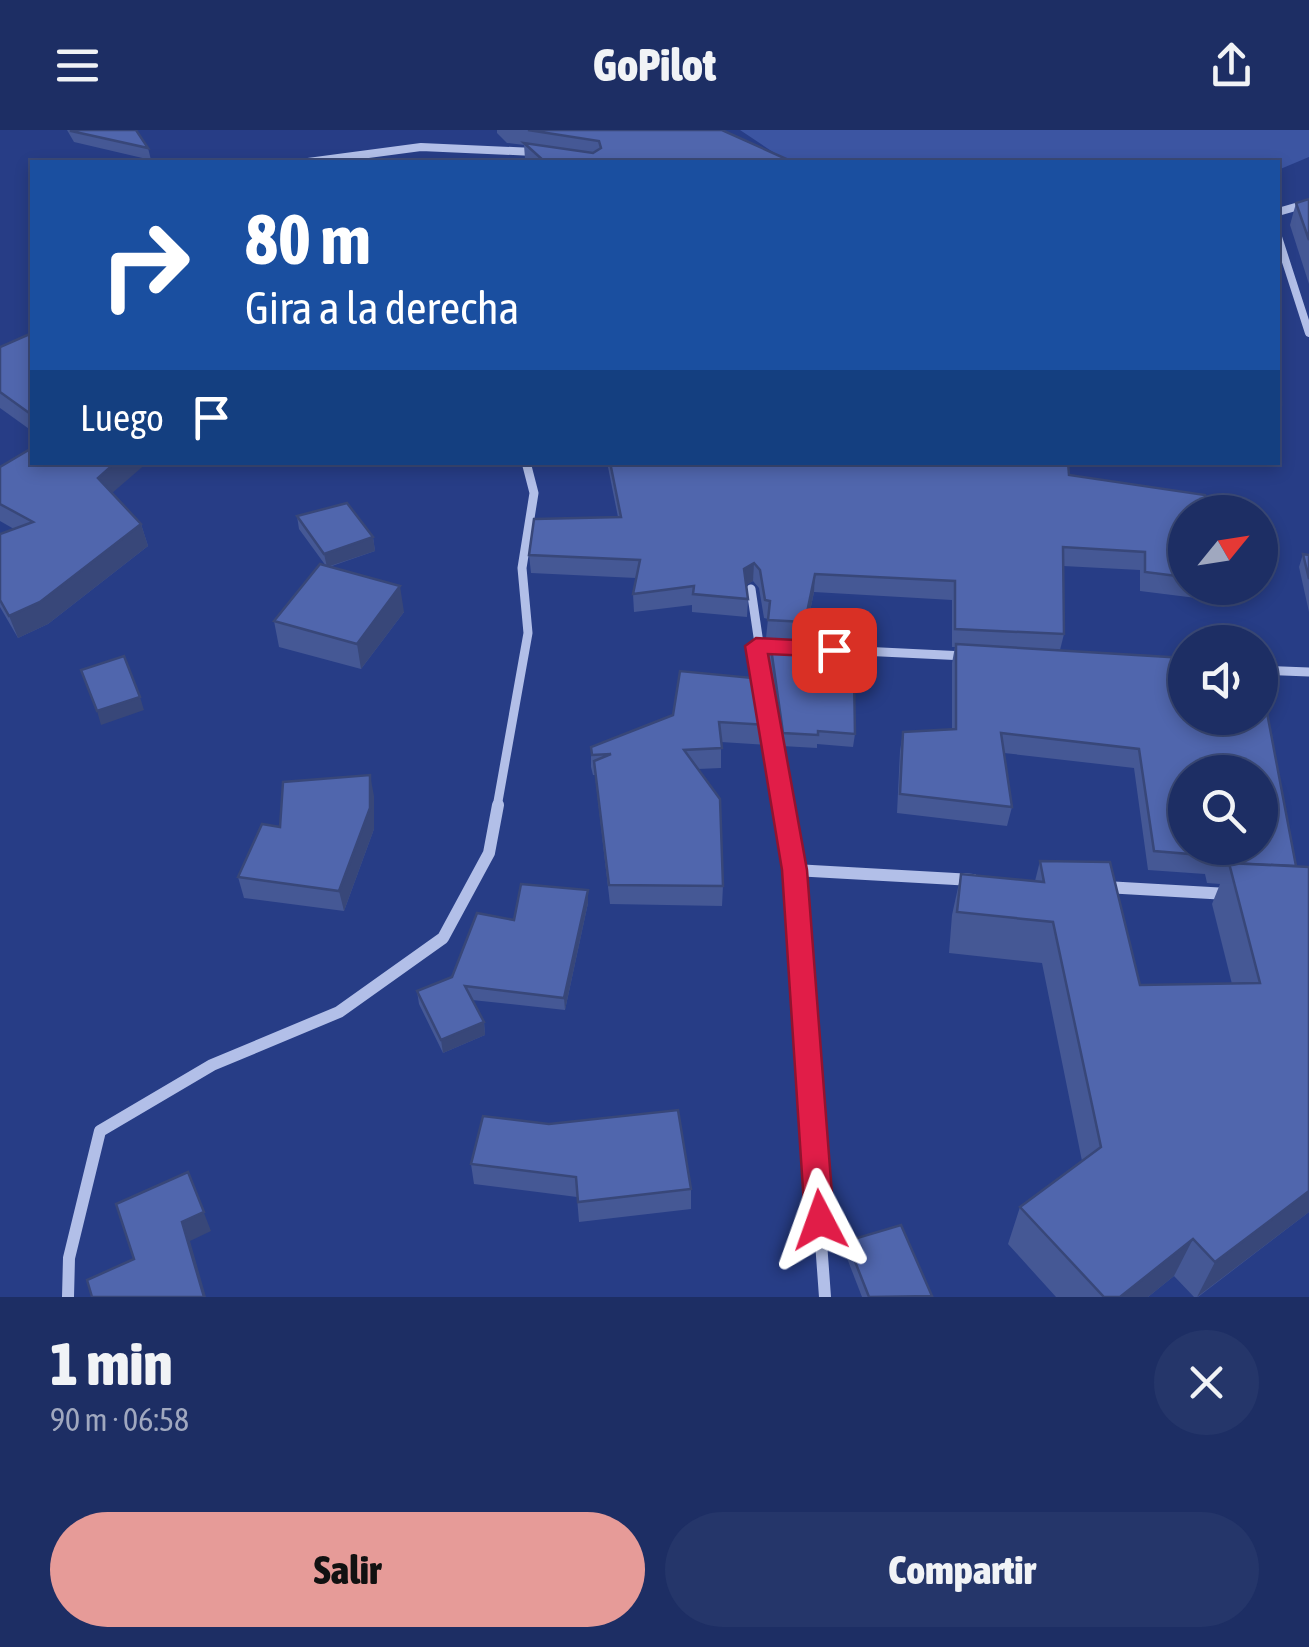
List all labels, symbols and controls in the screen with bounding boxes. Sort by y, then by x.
icon: menu [50,38,105,93]
icon: share [1204,38,1259,93]
text: GoPilot [593,39,716,91]
text: 80 m [245,199,371,279]
icon: right [80,200,210,330]
text: Gira a la derecha [245,282,519,334]
icon: arrive [184,390,239,445]
text: Luego [80,396,164,439]
north arrow [1168,495,1278,605]
map controls [1168,495,1278,865]
pin [792,608,877,693]
icon: arrive [807,623,862,678]
button: sound [1168,625,1278,735]
button: search [1168,755,1278,865]
position arrow [768,1168,872,1272]
text: 1 min [50,1329,173,1398]
button: close [1154,1330,1259,1435]
text: 90 m · 06:58 [50,1401,189,1438]
button: Salir [50,1512,645,1627]
button: Compartir [665,1512,1259,1627]

